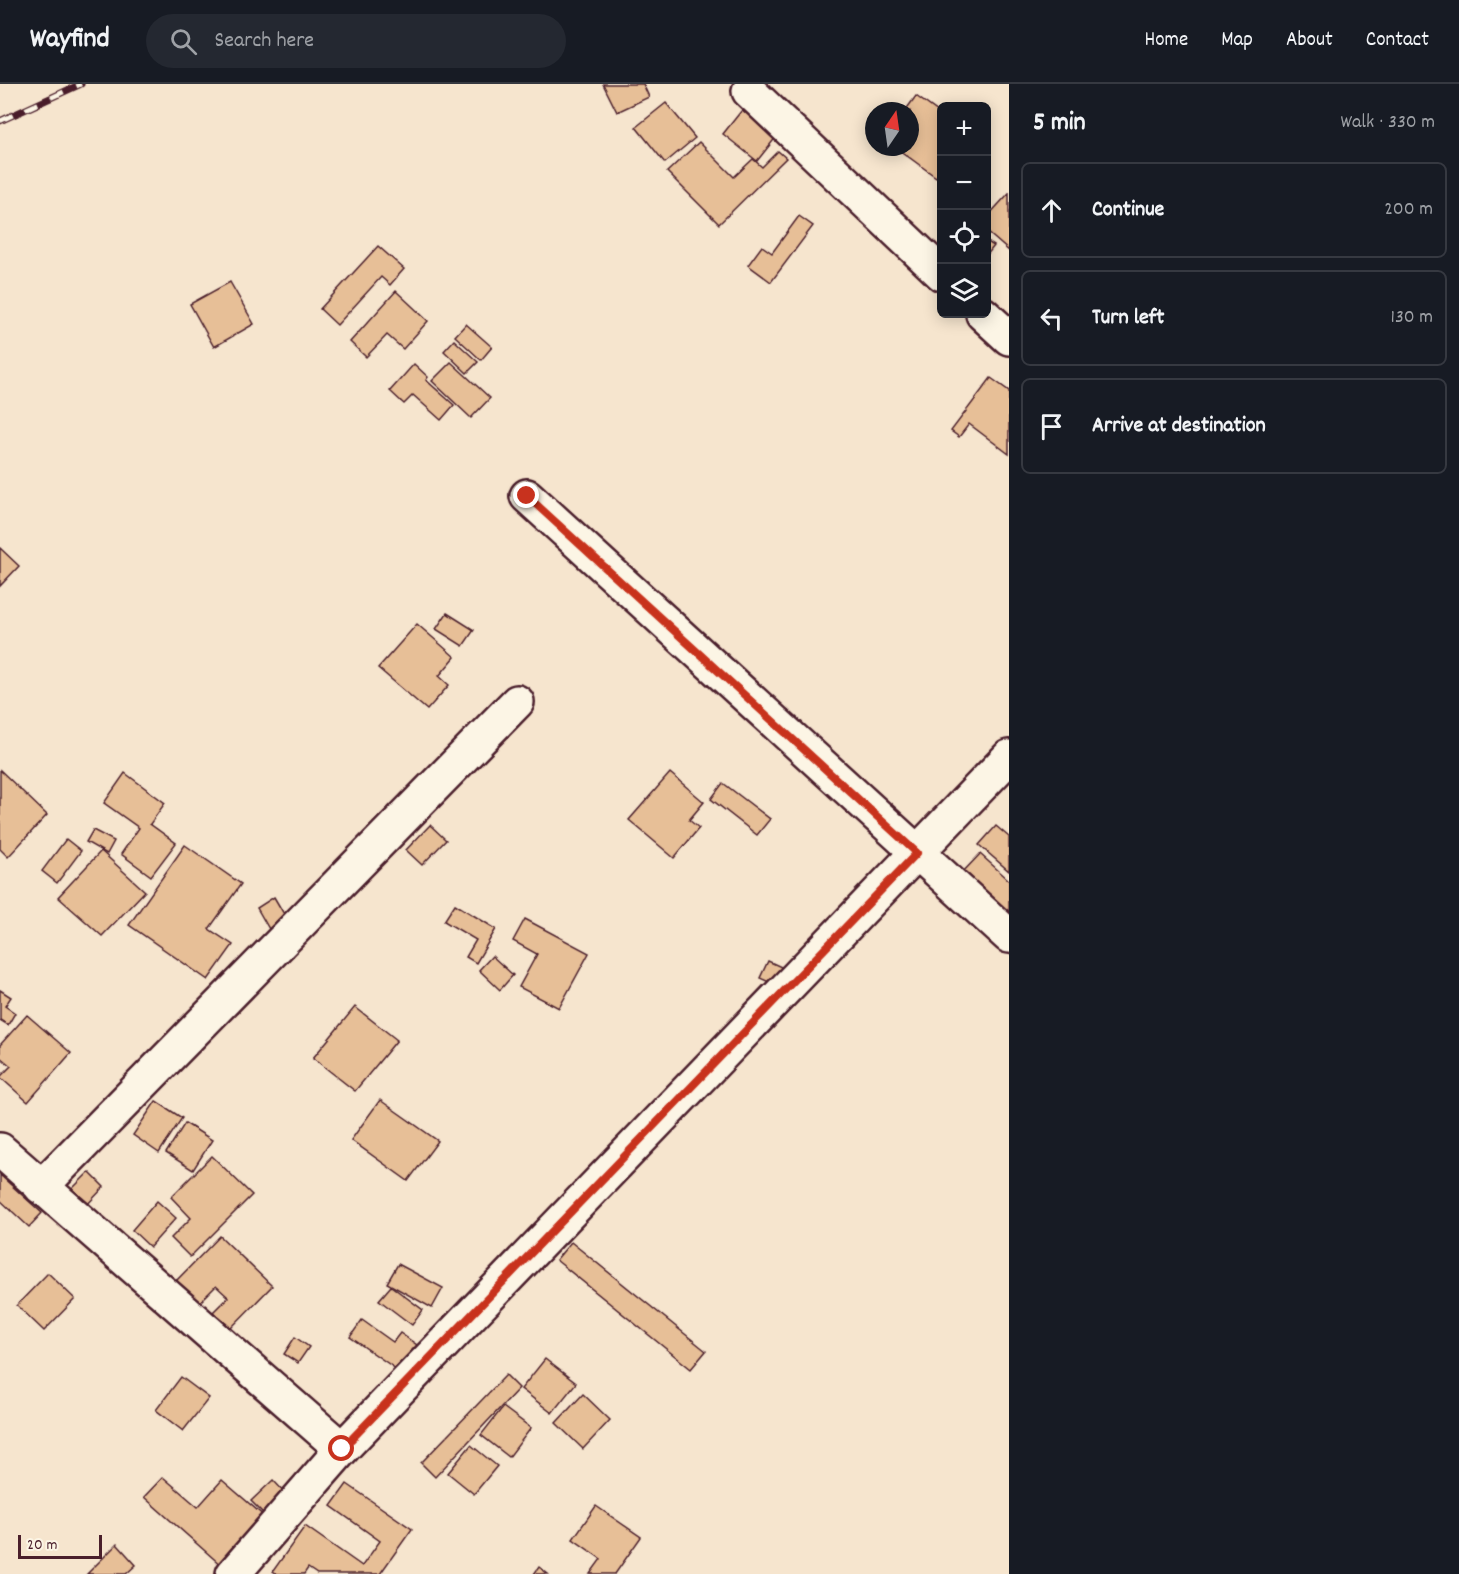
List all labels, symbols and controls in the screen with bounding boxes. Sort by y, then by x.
search box [146,14,566,68]
text: Wayfind [30,21,110,61]
icon: search [167,25,200,58]
text: Search here [215,26,314,57]
text: Home [1144,26,1188,56]
text: Map [1221,26,1253,56]
text: About [1286,26,1333,56]
text: Contact [1366,26,1429,56]
north arrow [865,102,919,156]
map controls [937,102,991,318]
button: + [937,102,991,156]
text: 5 min [1033,105,1086,142]
text: Walk · 330 m [1340,109,1435,137]
button: − [937,156,991,210]
icon: ahead [1035,194,1068,227]
text: Continue [1092,195,1164,226]
text: 200 m [1384,196,1433,224]
button: locate [937,210,991,264]
button: layers [937,264,991,318]
icon: left [1035,302,1068,335]
text: Turn left [1092,303,1164,334]
text: 130 m [1391,304,1433,332]
icon: arrive [1035,410,1068,443]
text: Arrive at destination [1092,411,1266,442]
route end [513,482,539,508]
route start [328,1435,354,1461]
scale bar [18,1532,102,1560]
text: 20 m [27,1534,57,1557]

